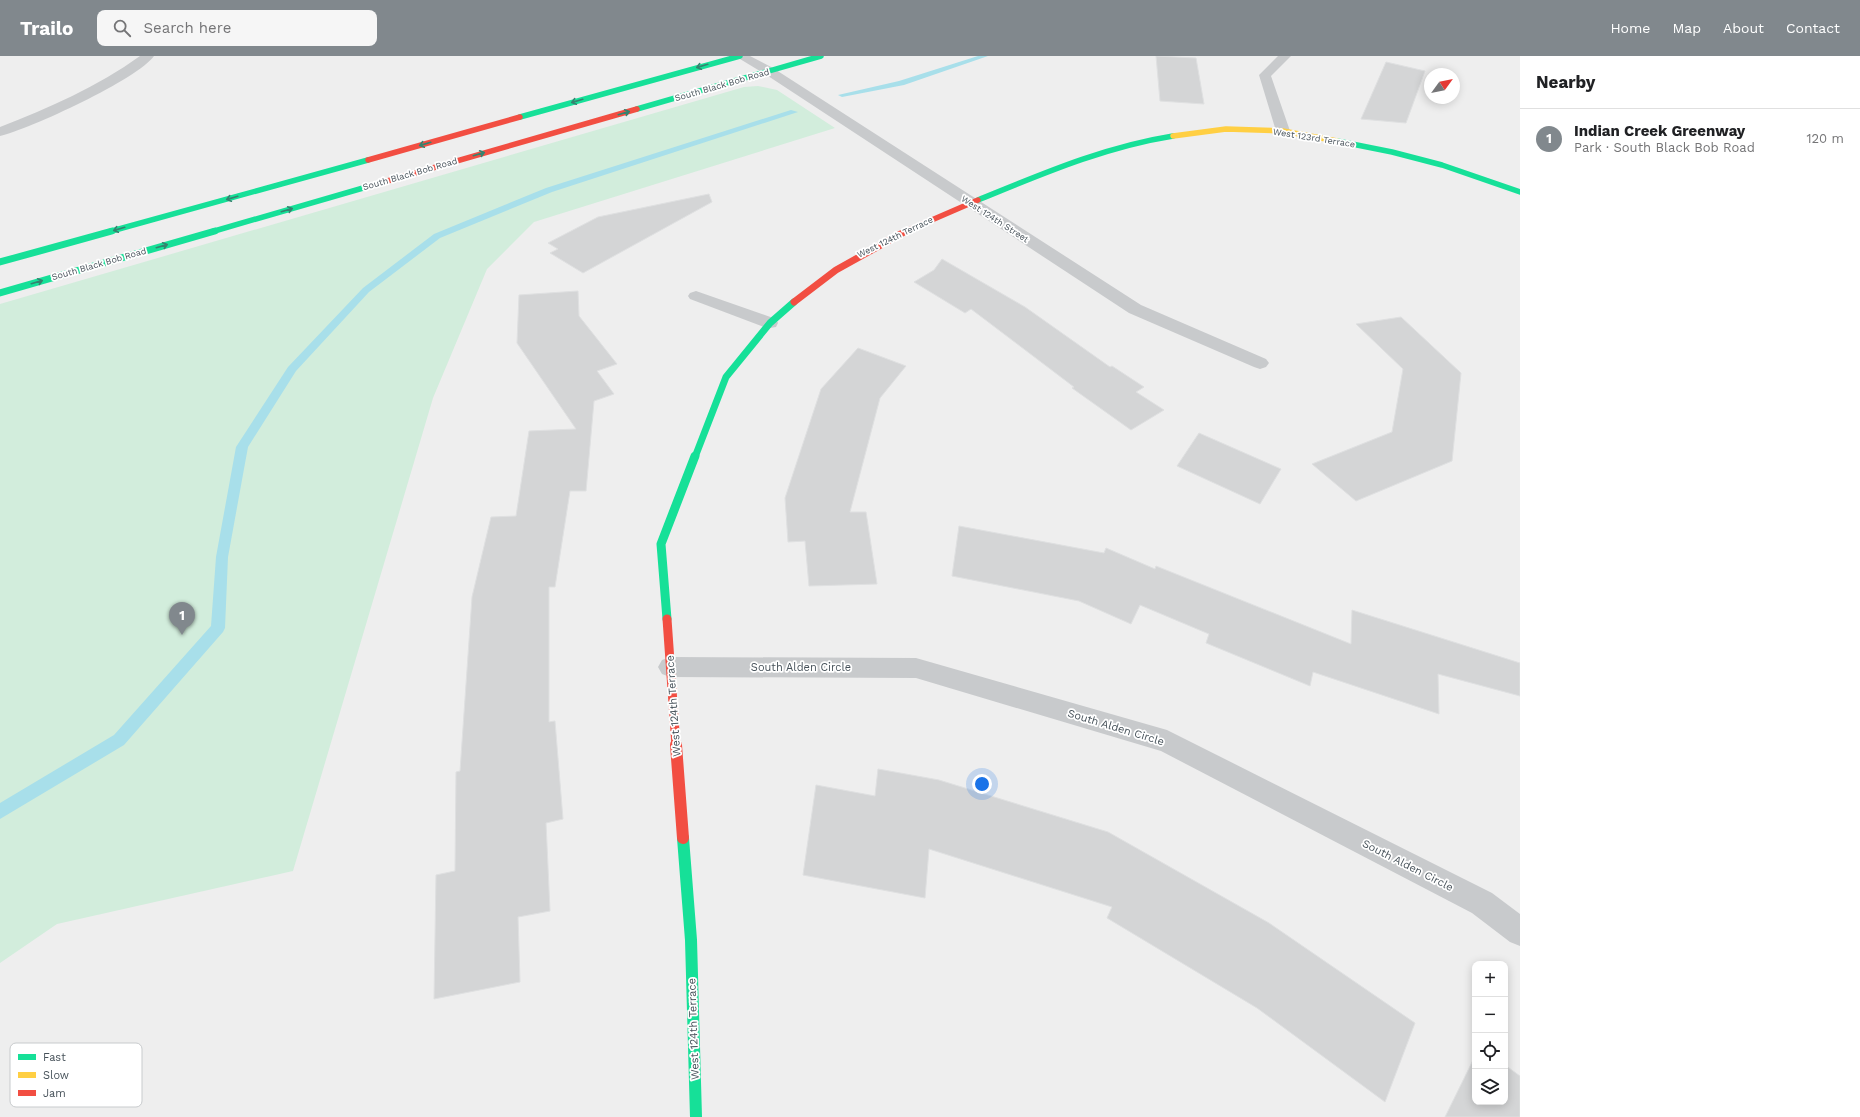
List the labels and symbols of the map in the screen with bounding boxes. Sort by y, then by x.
one-way arrow [696,63,709,71]
street label: South Black Bob Road [674,67,770,103]
north arrow [1424,68,1460,104]
one-way arrow [571,98,584,106]
one-way arrow [617,109,630,116]
street label: West 123rd Terrace [1272,127,1356,149]
one-way arrow [419,141,432,148]
one-way arrow [473,150,486,157]
street label: South Black Bob Road [362,156,458,192]
street label: West 124th Street [959,193,1031,245]
one-way arrow [226,195,239,202]
one-way arrow [281,206,294,213]
street label: West 124th Terrace [855,214,935,260]
one-way arrow [112,226,125,233]
one-way arrow [156,242,169,249]
street label: South Black Bob Road [51,246,147,282]
one-way arrow [31,278,44,285]
pin: 1 [169,602,195,635]
street label: West 124th Terrace [663,655,684,757]
street label: South Alden Circle [751,661,851,674]
street label: South Alden Circle [1066,707,1166,748]
your location [972,774,992,794]
street label: South Alden Circle [1360,837,1455,894]
street label: West 124th Terrace [685,978,702,1080]
legend [10,1043,142,1107]
text: Fast [43,1051,66,1064]
text: Slow [43,1069,69,1082]
text: Jam [43,1087,66,1100]

